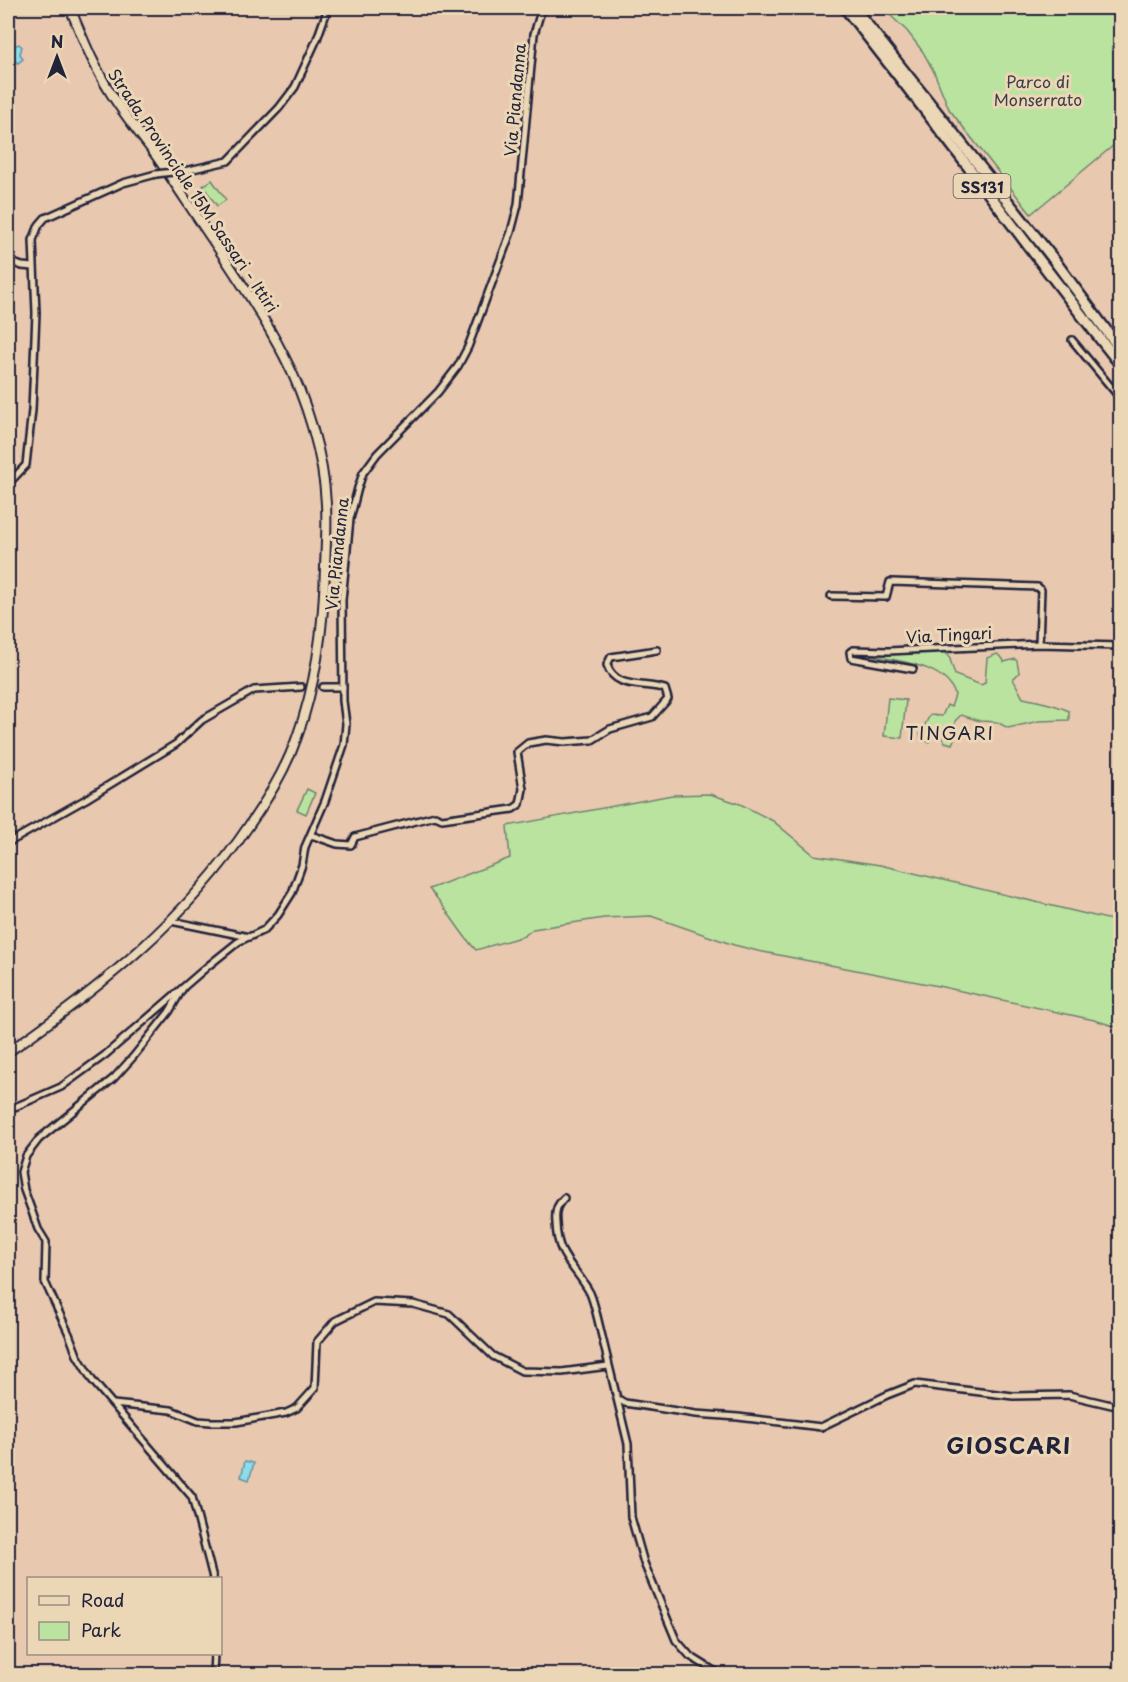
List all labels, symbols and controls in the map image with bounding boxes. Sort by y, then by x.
north arrow [27,27,87,87]
text: N [51,29,63,53]
street label: Via Piandanna [497,42,531,158]
street label: Strada Provinciale 15M Sassari - Ittiri [103,63,285,317]
park label: Parco di Monserrato [994,69,1082,111]
road number: SS131 [954,174,1010,198]
street label: Via Piandanna [318,496,354,612]
street label: Via Tingari [905,620,993,648]
district label: TINGARI [905,719,995,746]
district label: GIOSCARI [946,1428,1072,1461]
legend [27,1577,222,1655]
text: Road [81,1586,125,1613]
text: Park [81,1616,121,1643]

